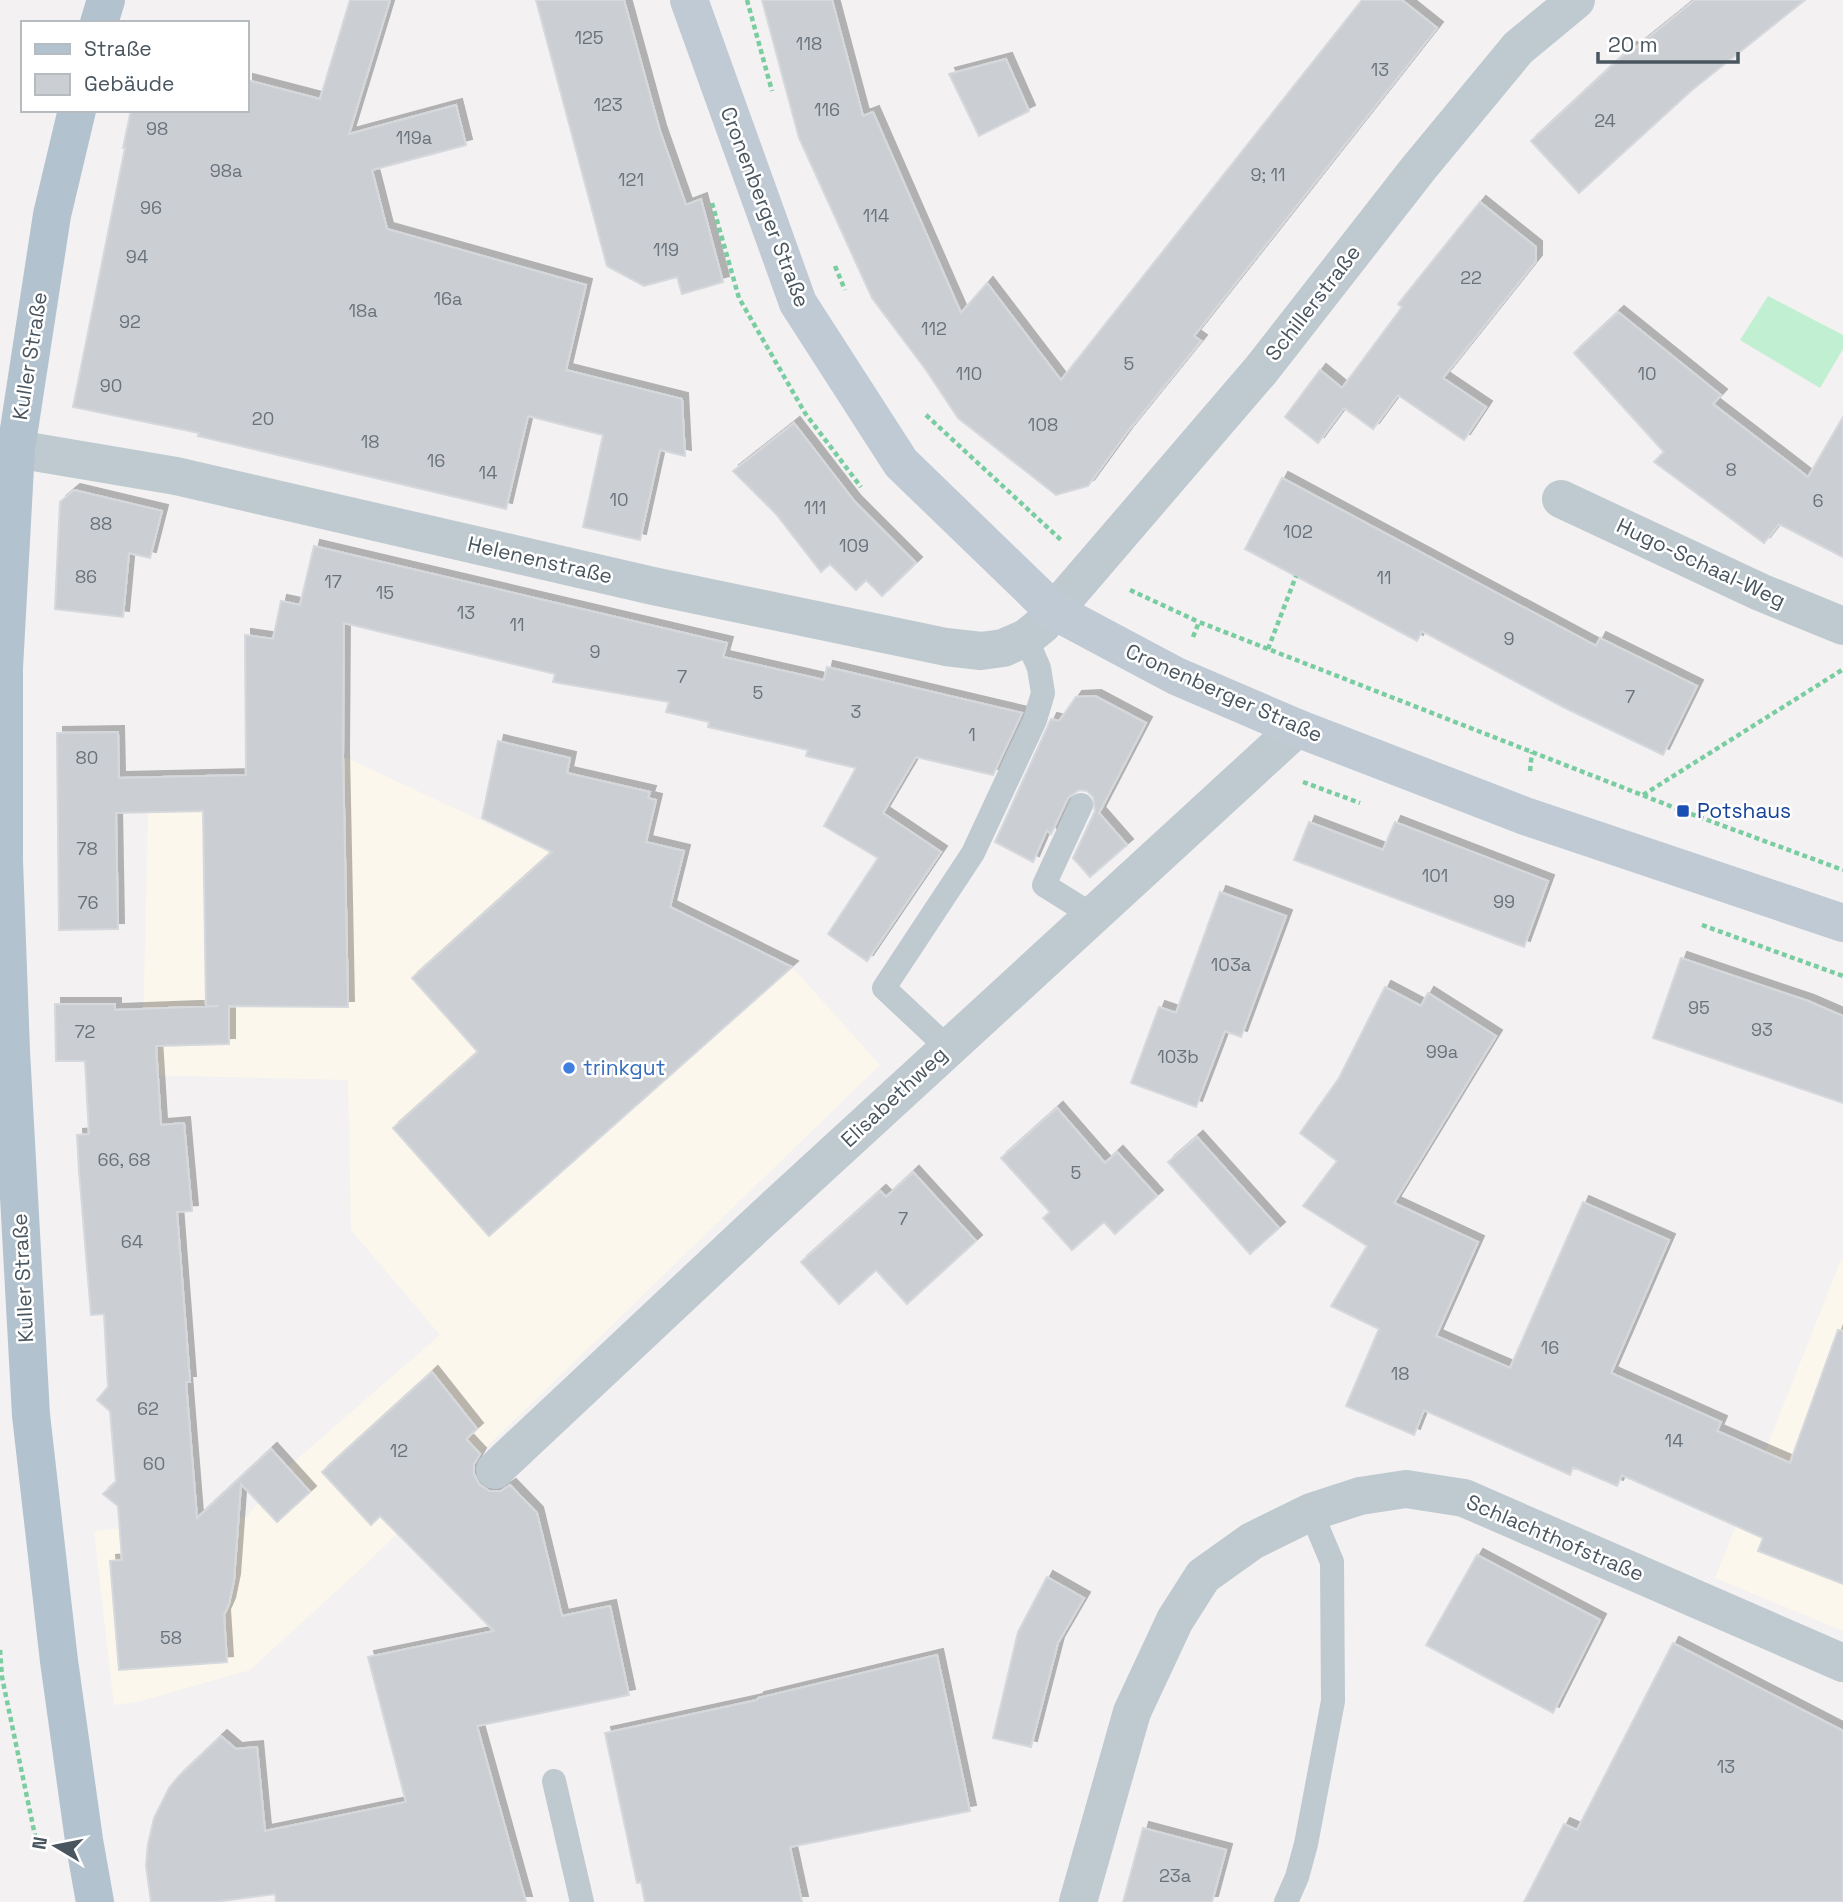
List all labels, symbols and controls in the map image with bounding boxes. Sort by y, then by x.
legend [21,21,248,112]
scale bar [1598,21,1738,65]
house number: 125 [574,26,604,49]
text: 20 m [1608,31,1658,58]
house number: 118 [796,32,822,55]
text: Straße [84,35,152,62]
house number: 13 [1371,58,1389,81]
text: Gebäude [84,70,174,97]
house number: 123 [593,93,623,116]
house number: 116 [814,98,840,121]
street label: Cronenberger Straße [715,103,816,311]
house number: 24 [1594,109,1616,132]
house number: 98 [146,117,168,140]
house number: 119a [396,126,432,149]
house number: 98a [210,159,242,182]
house number: 9; 11 [1250,163,1286,186]
house number: 121 [618,168,644,191]
house number: 96 [140,196,162,219]
house number: 114 [863,204,889,227]
house number: 119 [653,238,679,261]
street label: Schillerstraße [1259,239,1366,366]
house number: 94 [126,245,148,268]
house number: 22 [1460,266,1482,289]
house number: 16a [434,287,462,310]
street label: Kuller Straße [6,290,53,422]
house number: 18a [348,299,378,322]
house number: 92 [119,310,141,333]
house number: 112 [921,317,947,340]
house number: 5 [1124,352,1134,375]
house number: 110 [956,362,982,385]
house number: 10 [1637,362,1657,385]
house number: 90 [100,374,122,397]
house number: 20 [252,407,274,430]
house number: 108 [1028,413,1058,436]
house number: 18 [361,430,379,453]
house number: 16 [427,449,445,472]
house number: 8 [1725,458,1737,481]
house number: 14 [479,461,497,484]
house number: 10 [609,488,629,511]
house number: 6 [1812,489,1824,512]
house number: 111 [804,496,826,519]
house number: 88 [90,512,112,535]
street label: Hugo-Schaal-Weg [1612,512,1790,614]
house number: 102 [1283,520,1313,543]
street label: Helenenstraße [465,530,615,589]
house number: 109 [839,534,869,557]
house number: 86 [75,565,97,588]
house number: 11 [1376,566,1392,589]
house number: 17 [324,570,342,593]
house number: 15 [376,581,394,604]
house number: 13 [457,601,475,624]
house number: 11 [509,613,525,636]
house number: 9 [1503,627,1515,650]
street label: Cronenberger Straße [1122,637,1327,748]
house number: 9 [589,640,601,663]
house number: 7 [677,665,687,688]
house number: 5 [753,681,763,704]
house number: 7 [1625,685,1635,708]
house number: 3 [851,700,861,723]
house number: 1 [968,723,976,746]
house number: 80 [76,746,98,769]
place label: Potshaus [1697,797,1791,824]
marker: Potshaus [1675,803,1691,819]
house number: 78 [76,837,98,860]
house number: 101 [1422,864,1448,887]
house number: 99 [1493,890,1515,913]
house number: 76 [77,891,99,914]
house number: 103a [1211,953,1251,976]
house number: 95 [1688,996,1710,1019]
house number: 93 [1751,1018,1773,1041]
house number: 72 [75,1020,95,1043]
street label: Elisabethweg [835,1040,952,1153]
house number: 99a [1426,1040,1458,1063]
house number: 103b [1157,1045,1199,1068]
place label: trinkgut [583,1054,665,1081]
marker: trinkgut [561,1060,577,1076]
house number: 66, 68 [98,1148,150,1171]
house number: 5 [1071,1161,1081,1184]
house number: 7 [898,1207,908,1230]
street label: Kuller Straße [6,1213,39,1343]
house number: 64 [121,1230,143,1253]
house number: 16 [1541,1336,1559,1359]
house number: 18 [1391,1362,1409,1385]
house number: 62 [137,1397,159,1420]
house number: 14 [1665,1429,1683,1452]
house number: 12 [390,1439,408,1462]
house number: 60 [143,1452,165,1475]
street label: Schlachthofstraße [1462,1488,1648,1587]
house number: 58 [160,1626,182,1649]
house number: 13 [1717,1755,1735,1778]
north arrow [21,1811,91,1881]
text: N [26,1835,53,1852]
house number: 23a [1159,1864,1191,1887]

